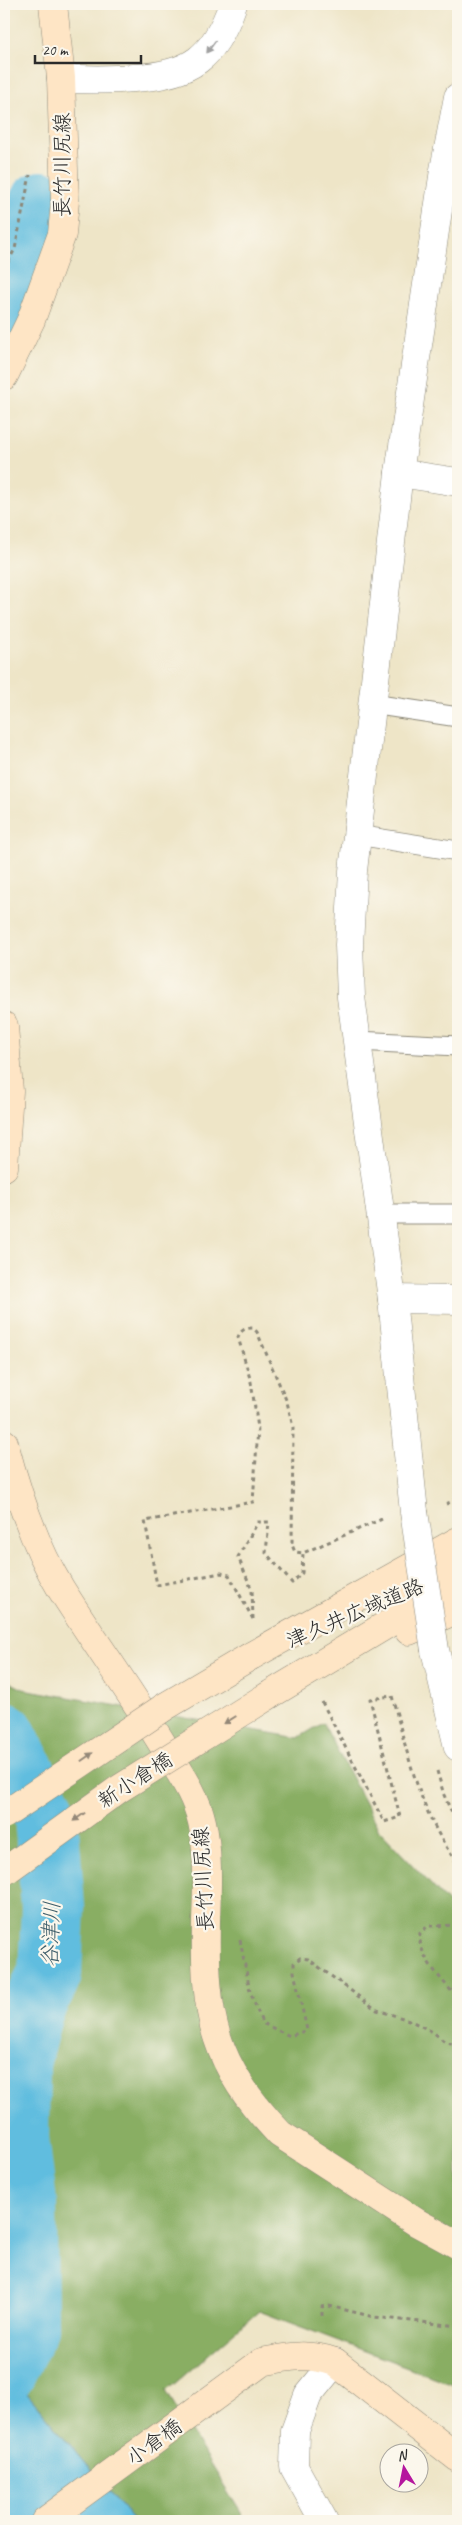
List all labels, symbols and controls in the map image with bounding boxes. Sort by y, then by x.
scale bar [35,32,141,64]
one-way arrow [205,40,216,53]
text: 20 m [42,41,69,60]
street label: 長竹川尻線 [49,113,75,218]
street label: 津久井広域道路 [282,1572,428,1654]
one-way arrow [223,1715,237,1724]
street label: 新小倉橋 [93,1746,177,1814]
one-way arrow [80,1752,94,1762]
one-way arrow [72,1812,86,1822]
street label: 長竹川尻線 [187,1826,219,1932]
water label: 谷津川 [36,1901,66,1968]
street label: 小倉橋 [121,2413,187,2471]
north arrow [380,2442,430,2492]
text: N [396,2446,410,2465]

